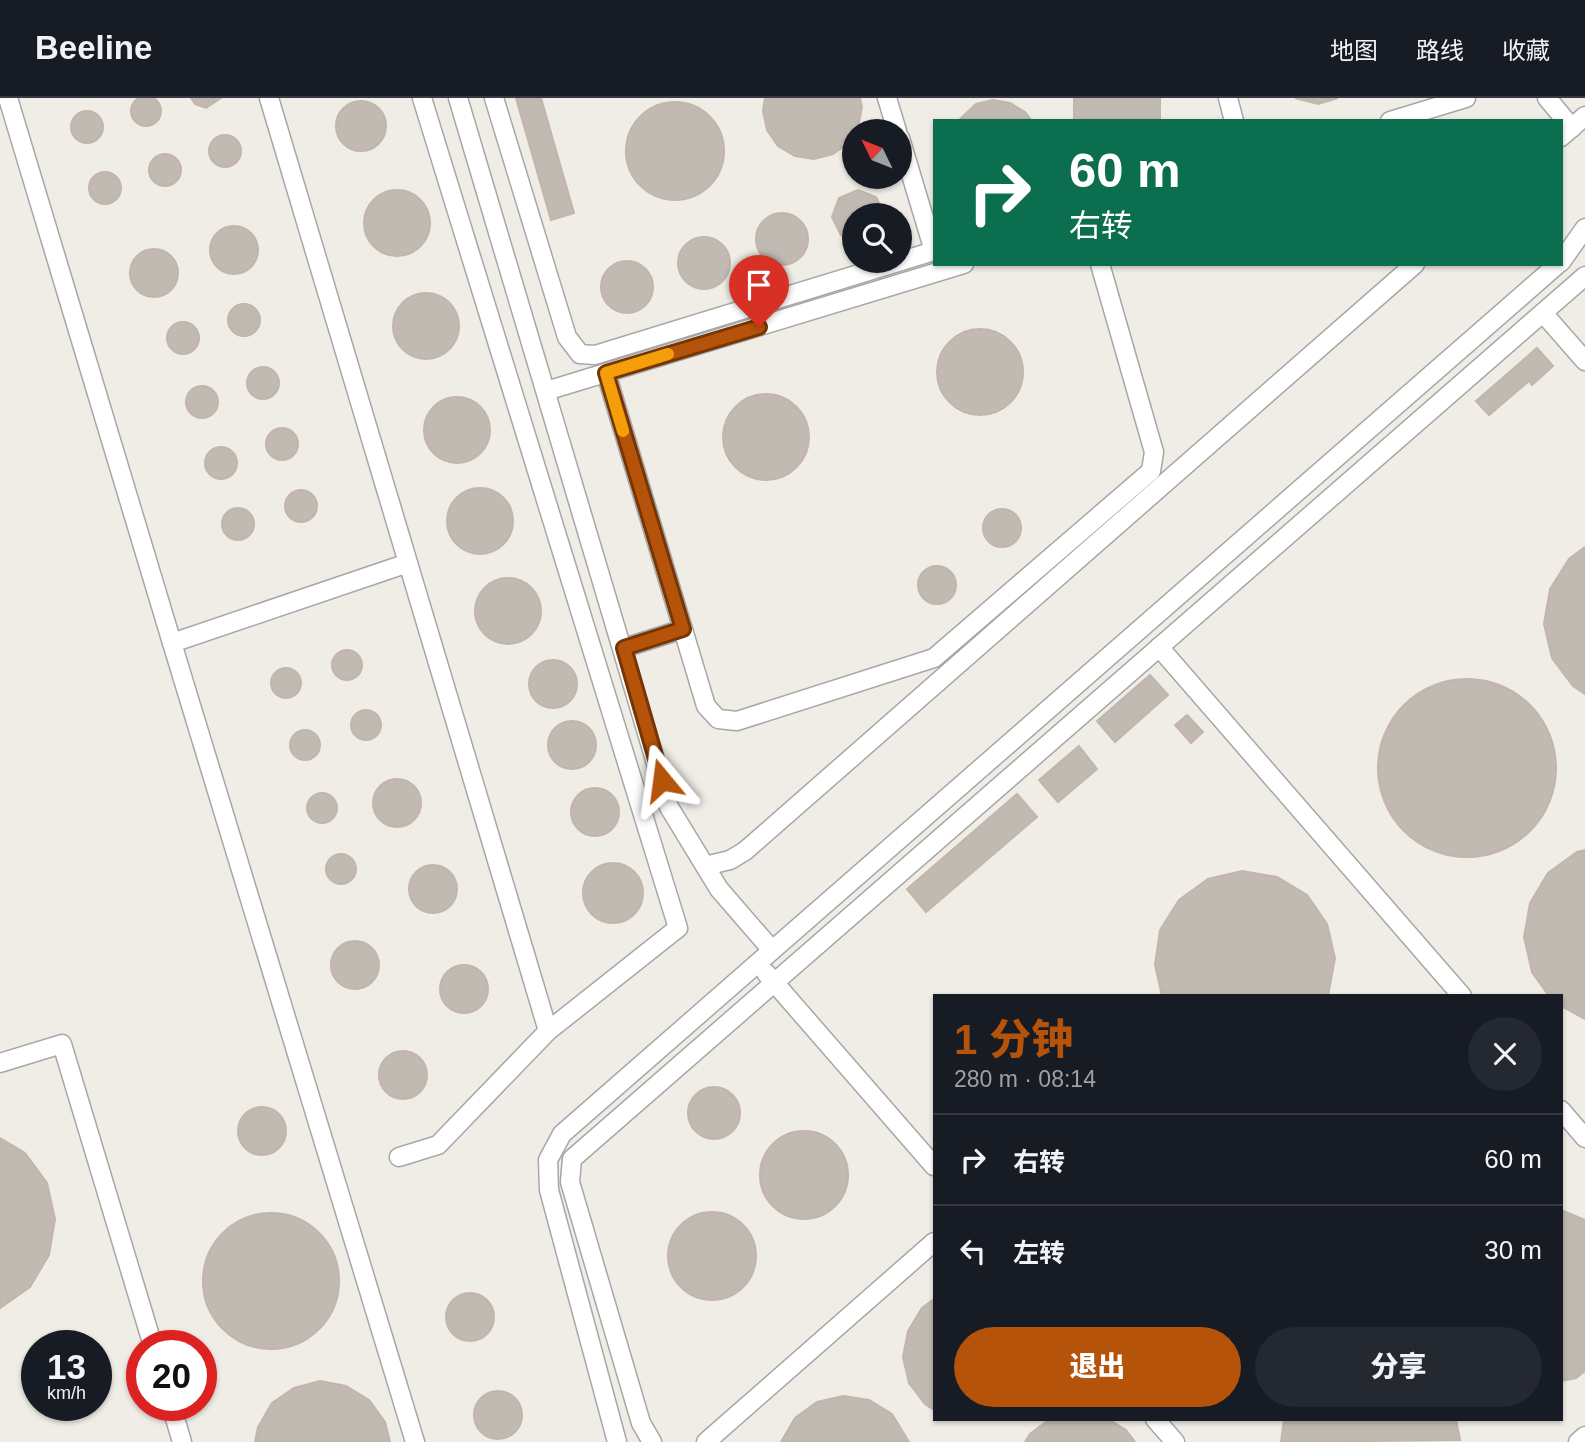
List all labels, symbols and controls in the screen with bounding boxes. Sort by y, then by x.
text: Beeline [35,29,152,66]
text: 地图 [1330,37,1378,64]
text: 路线 [1416,37,1464,64]
text: 收藏 [1502,37,1550,64]
north arrow [842,119,912,189]
map controls [842,119,912,273]
text: 60 m [1069,143,1181,197]
icon: right [954,147,1045,238]
button: search [842,203,912,273]
text: 右转 [1069,208,1133,244]
pin [729,255,789,327]
icon: arrive [740,266,778,304]
position arrow [625,743,699,817]
text: 1 分钟 [954,1016,1073,1063]
button: close [1468,1017,1542,1091]
text: 280 m · 08:14 [954,1066,1096,1092]
icon: right [954,1141,992,1179]
text: 60 m [1484,1144,1542,1174]
text: 右转 [1013,1147,1065,1177]
icon: left [954,1232,992,1270]
text: 30 m [1484,1235,1542,1265]
text: 左转 [1013,1238,1065,1268]
button: 退出 [954,1327,1241,1407]
button: 分享 [1255,1327,1542,1407]
speed limit sign: 20 [126,1330,217,1421]
text: 13 [47,1347,86,1386]
text: km/h [47,1383,86,1403]

